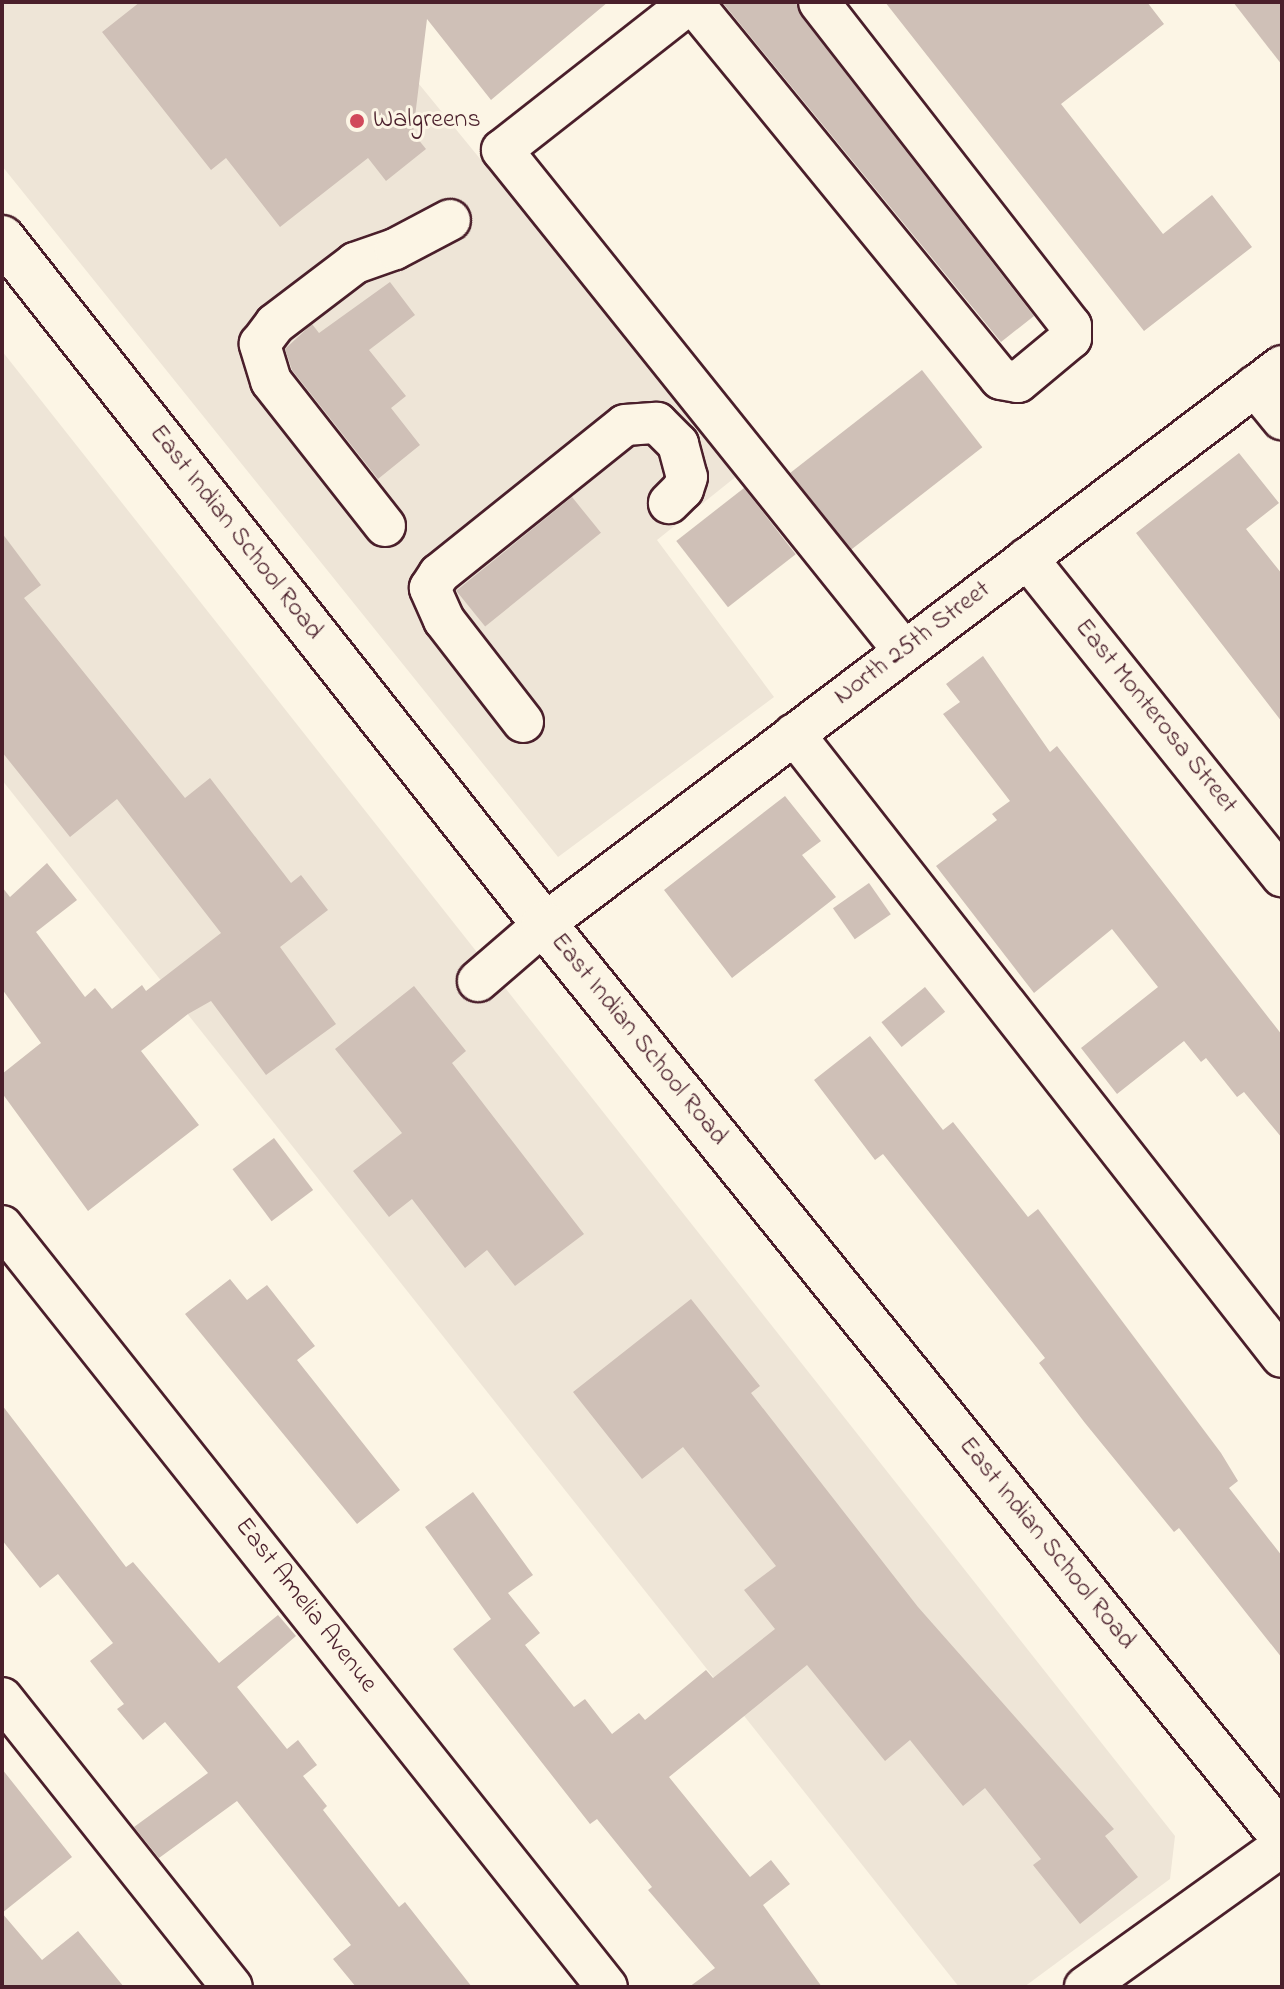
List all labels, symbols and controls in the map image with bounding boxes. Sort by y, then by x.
place label: Walgreens [373,105,481,137]
marker: Walgreens [348,112,366,130]
street label: East Indian School Road [141,419,329,647]
street label: North 25th Street [829,575,997,713]
street label: East Monterosa Street [1067,613,1243,821]
street label: East Indian School Road [543,928,733,1152]
street label: East Indian School Road [951,1432,1141,1656]
street label: East Amelia Avenue [227,1512,383,1700]

